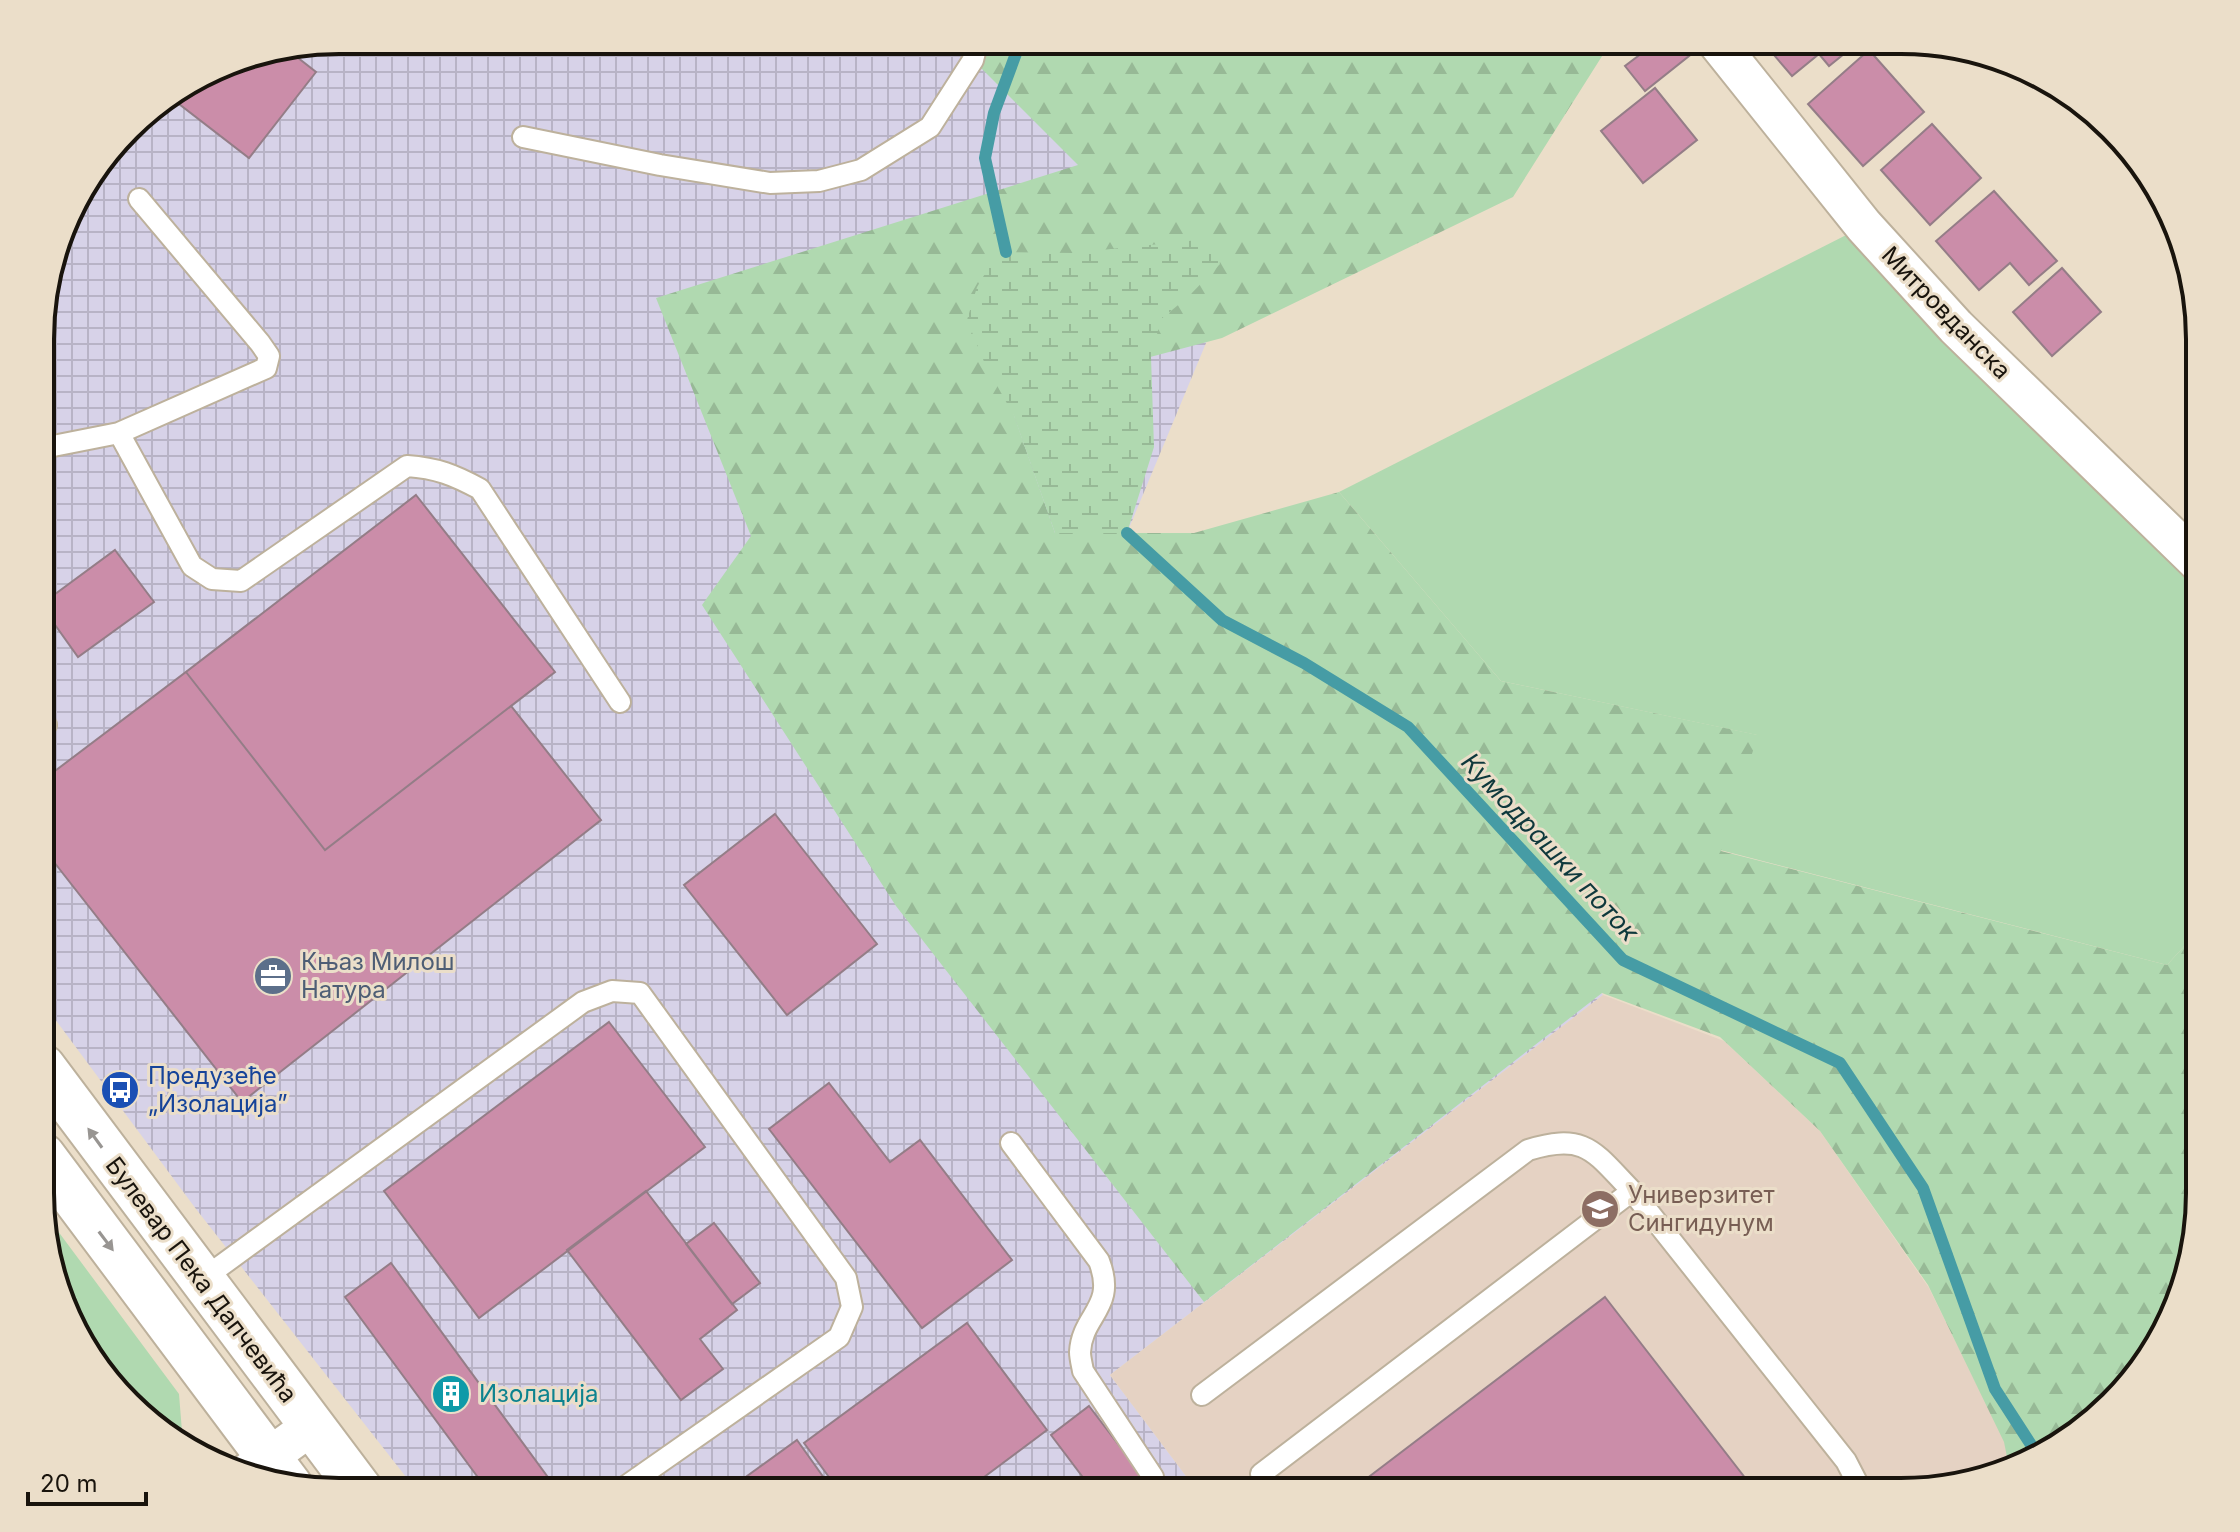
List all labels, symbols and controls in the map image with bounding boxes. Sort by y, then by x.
street label: Митровданска [1876,240,2017,385]
water label: Кумодрашки поток [1455,746,1646,948]
place label: Књаз Милош Натура [301,947,455,1004]
office icon: Књаз Милош Натура [252,955,294,997]
place label: Предузеће „Изолација” [148,1061,288,1118]
bus stop icon: Предузеће „Изолација” [99,1069,141,1111]
one-way arrow [88,1128,104,1149]
street label: Булевар Пека Дапчевића [100,1151,303,1408]
place label: Универзитет Сингидунум [1628,1180,1775,1237]
school or university icon: Универзитет Сингидунум [1579,1188,1621,1230]
one-way arrow [98,1230,113,1251]
building icon: Изолација [430,1373,472,1415]
place label: Изолација [479,1379,598,1408]
scale bar [28,1456,146,1506]
text: 20 m [40,1469,98,1498]

